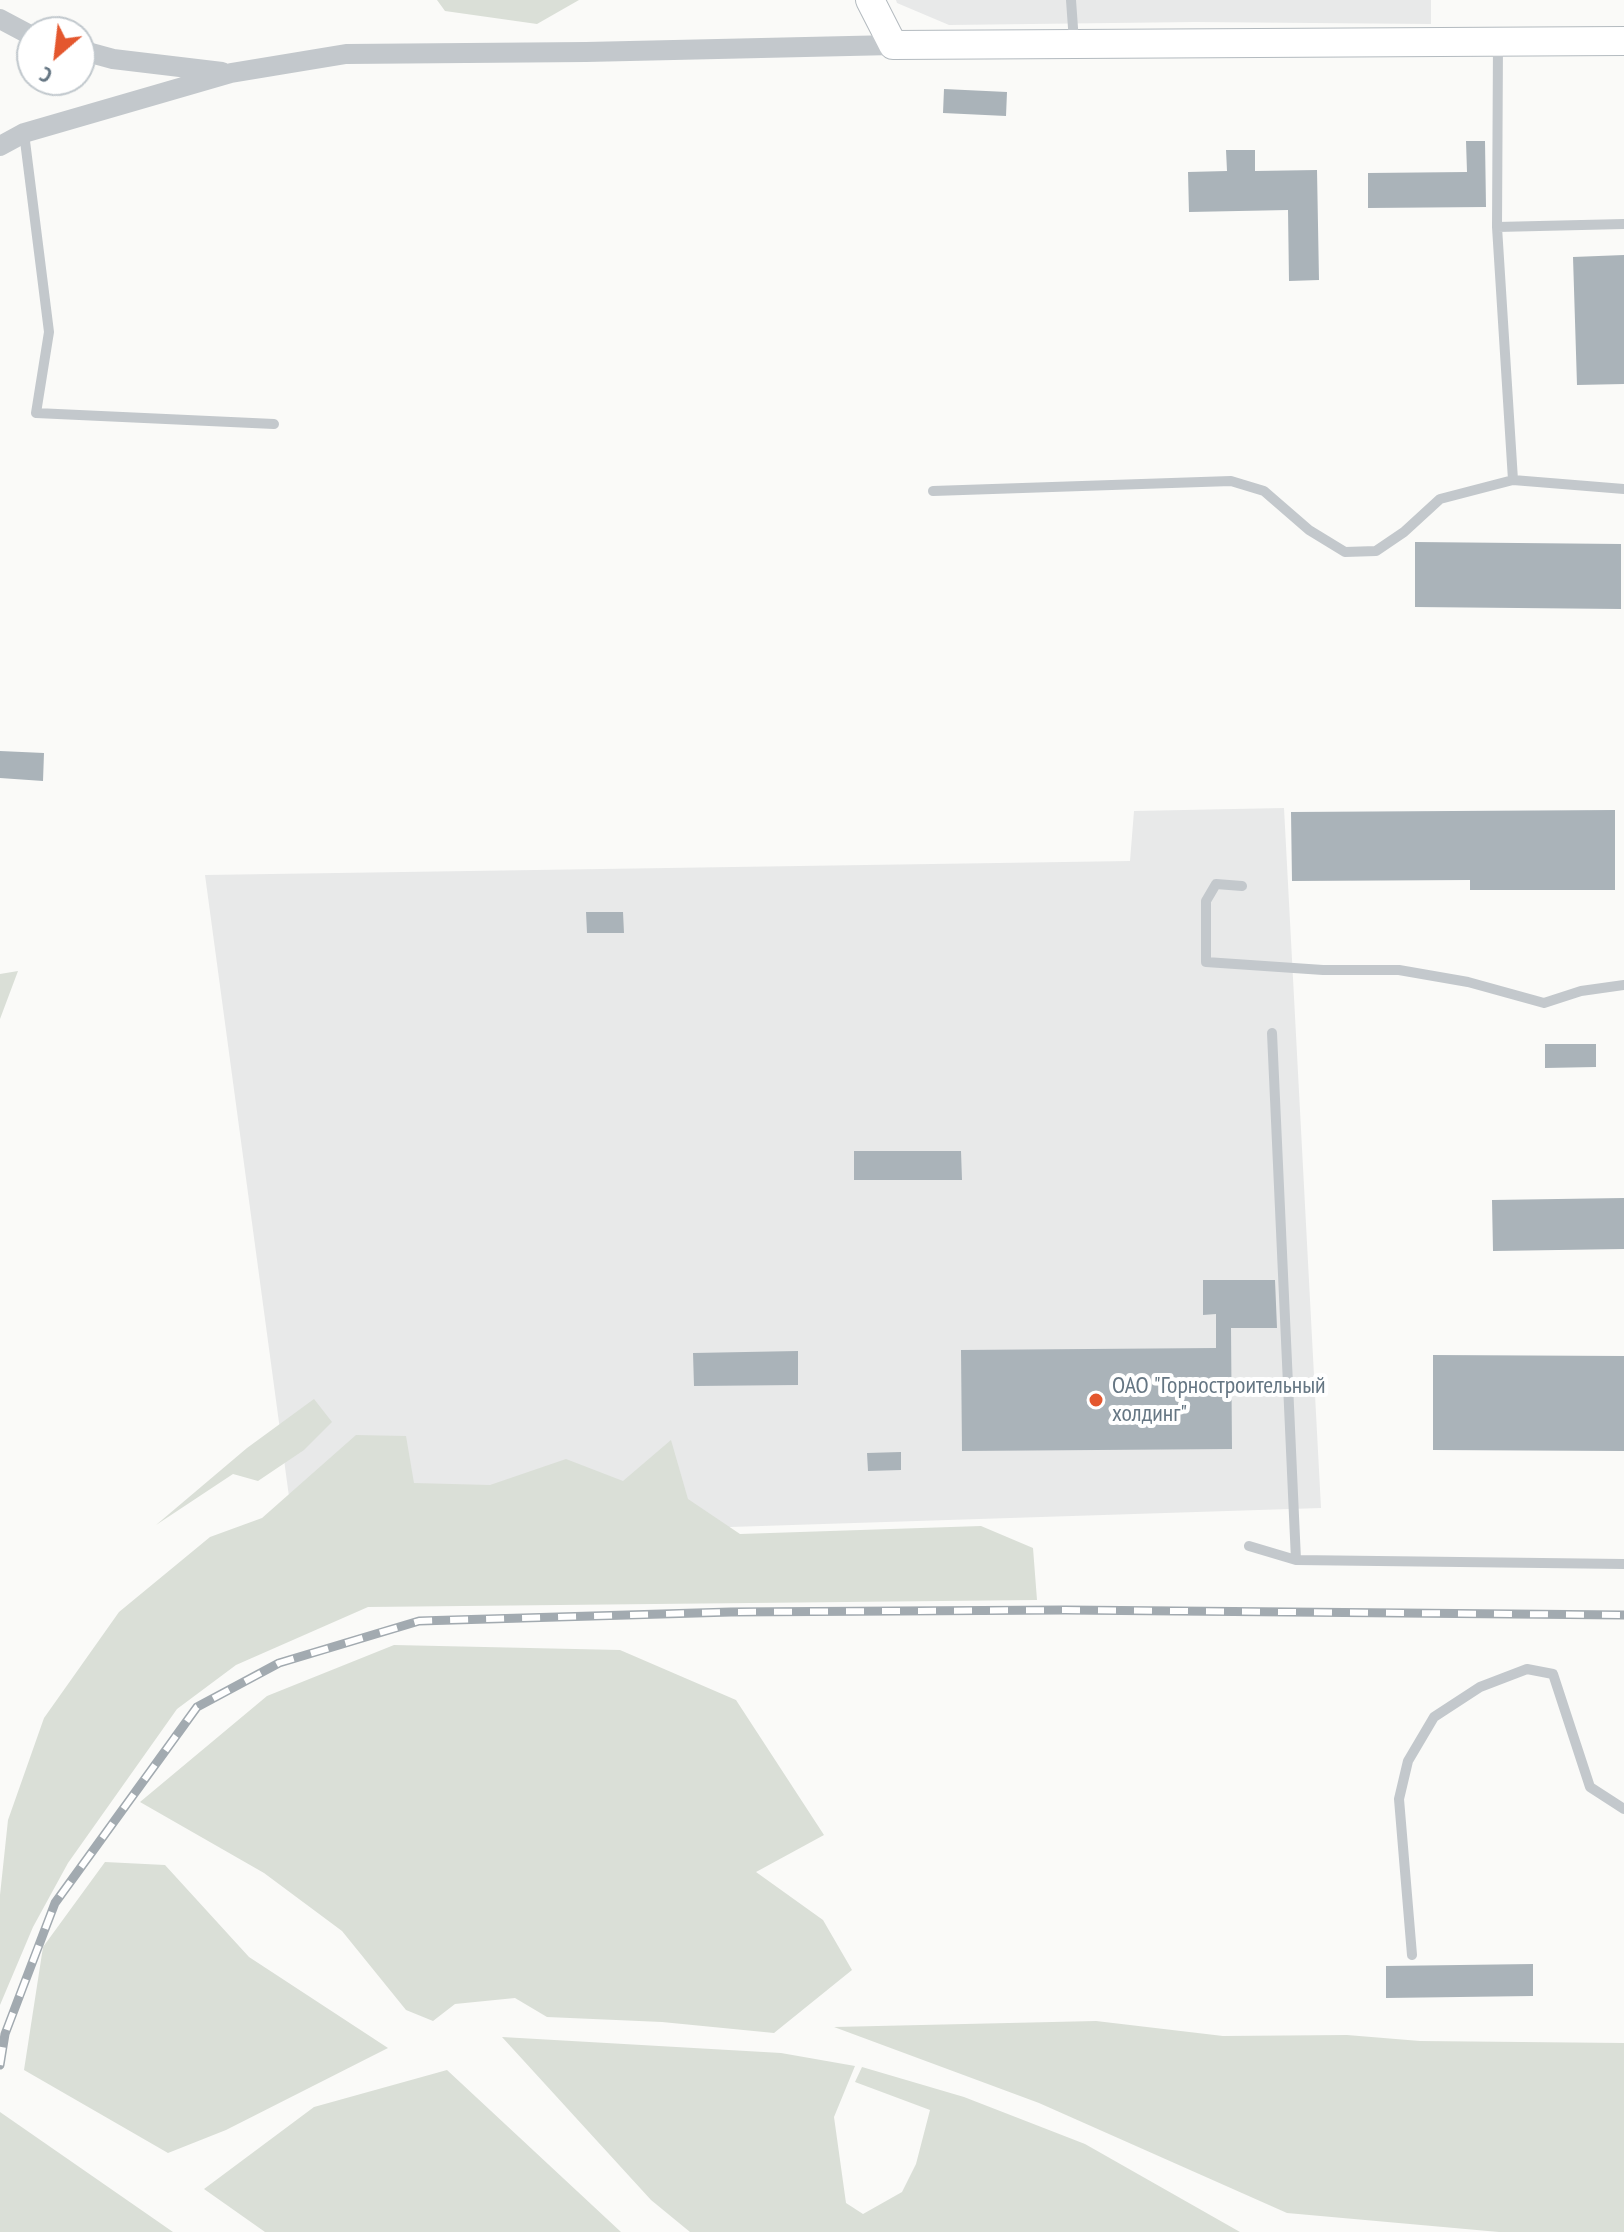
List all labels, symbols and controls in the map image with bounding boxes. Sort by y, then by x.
north arrow [16,16,96,96]
text: С [35,61,57,90]
place label: ОАО "Горностроительный холдинг" [1112,1372,1326,1428]
marker: ОАО "Горностроительный холдинг" [1087,1391,1105,1409]

